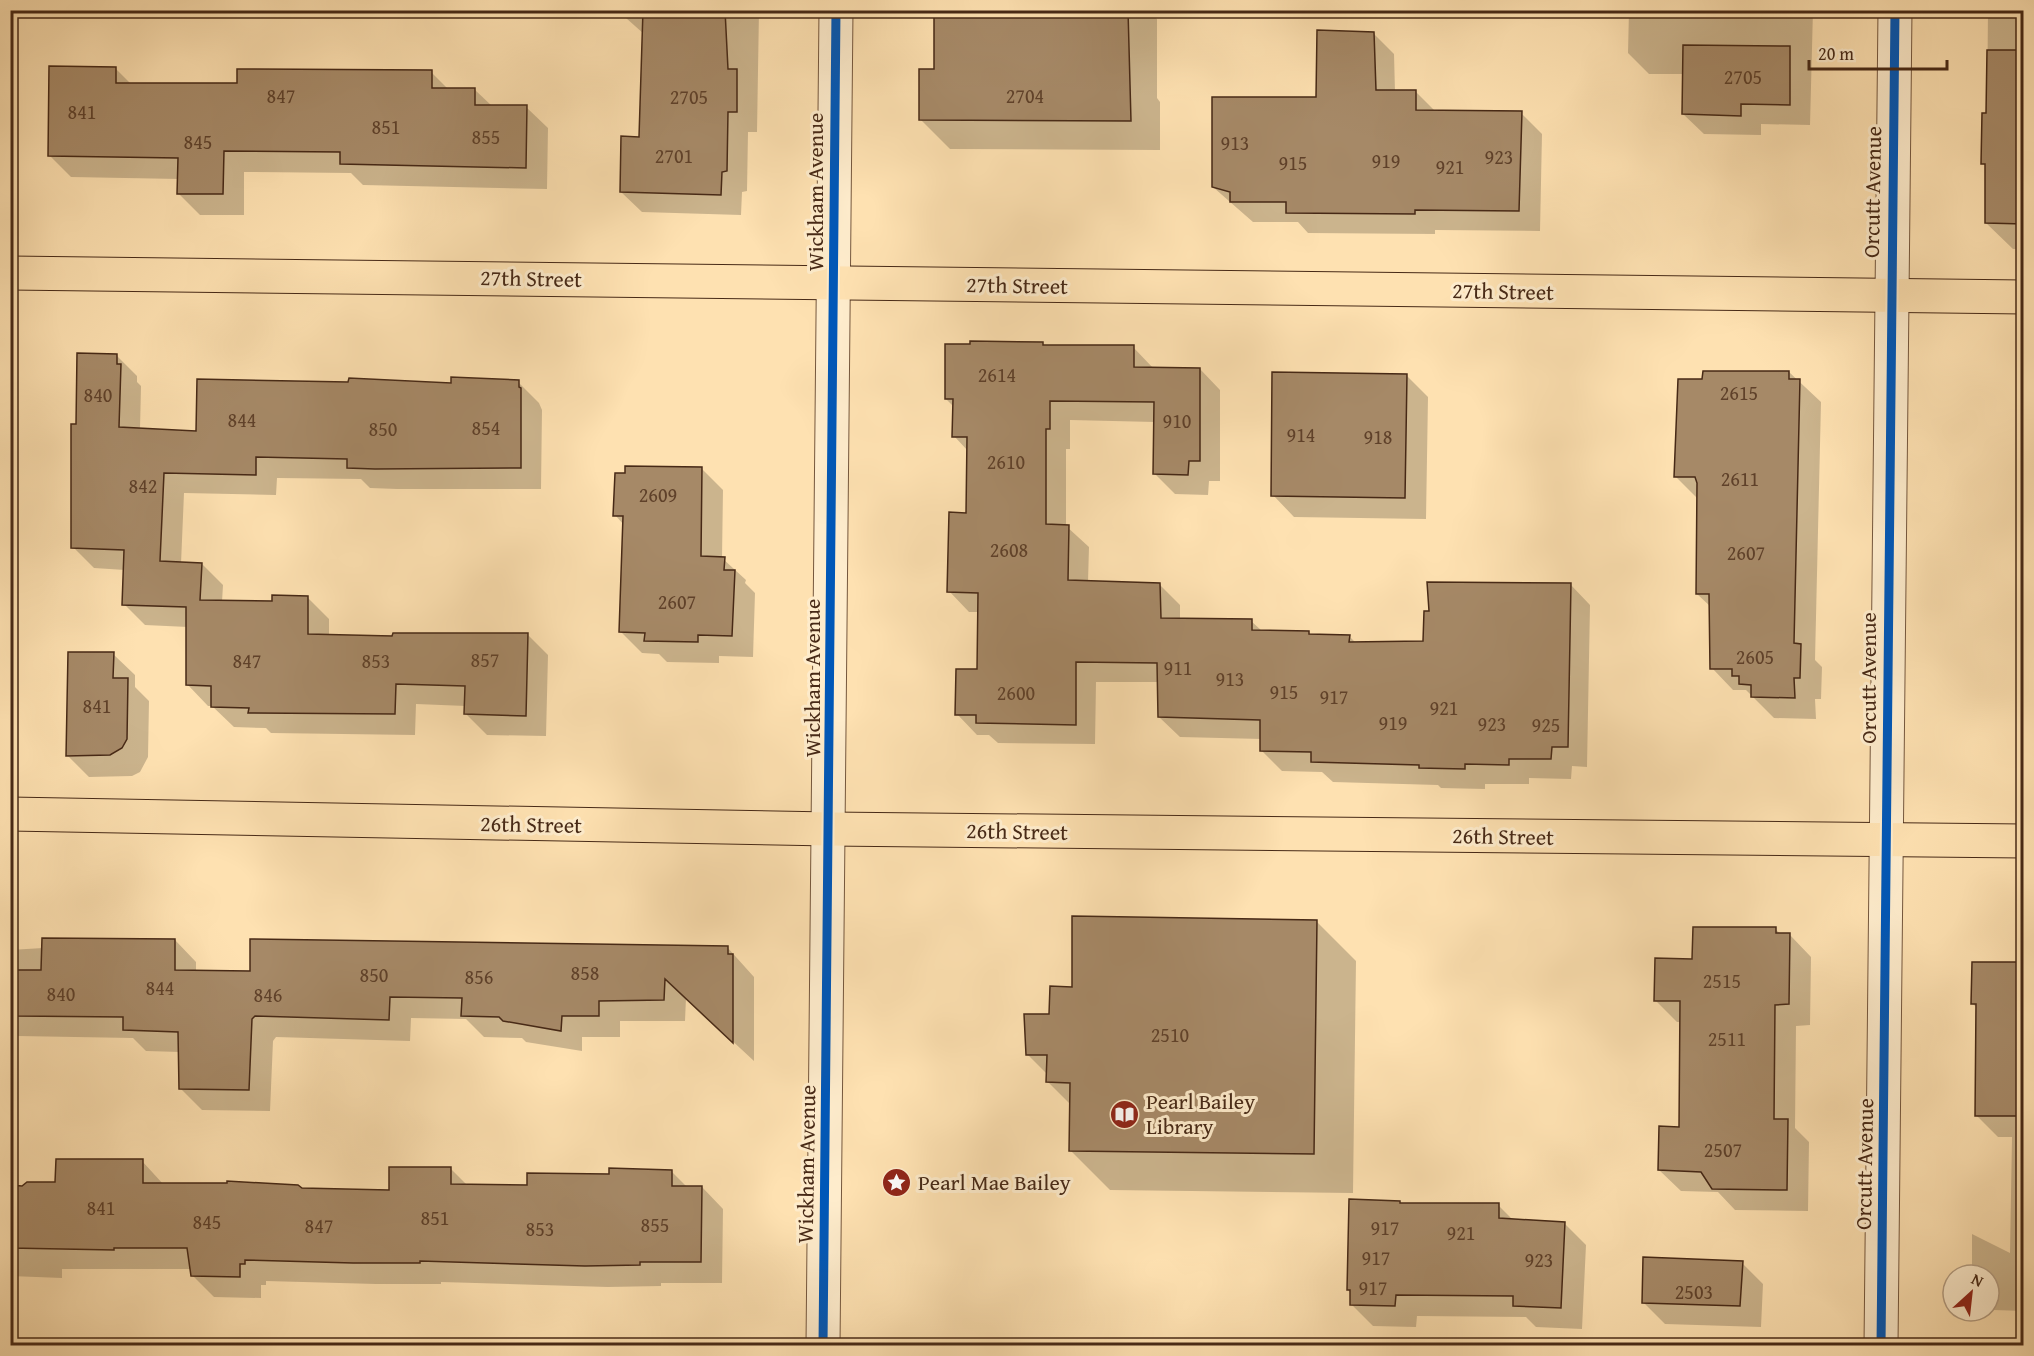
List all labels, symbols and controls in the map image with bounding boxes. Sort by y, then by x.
scale bar [1809,33,1947,71]
text: 20 m [1818,40,1854,67]
house number: 2705 [1724,62,1762,91]
house number: 847 [267,81,295,110]
house number: 2704 [1006,81,1044,110]
house number: 2705 [670,82,708,111]
house number: 841 [68,97,96,126]
house number: 851 [372,112,400,141]
street label: Wickham Avenue [799,113,831,271]
house number: 855 [472,122,500,151]
street label: Orcutt Avenue [1855,126,1889,258]
house number: 845 [184,127,212,156]
house number: 913 [1221,128,1249,157]
house number: 2701 [655,141,693,170]
house number: 923 [1485,142,1513,171]
house number: 919 [1372,146,1400,175]
house number: 915 [1279,148,1307,177]
house number: 921 [1436,152,1464,181]
street label: 27th Street [480,261,582,295]
street label: 27th Street [966,268,1068,302]
street label: 27th Street [1452,274,1554,308]
house number: 2614 [978,360,1016,389]
house number: 2615 [1720,378,1758,407]
house number: 840 [84,380,112,409]
house number: 844 [228,405,256,434]
house number: 910 [1163,406,1191,435]
house number: 854 [472,413,500,442]
house number: 850 [369,414,397,443]
house number: 914 [1287,420,1315,449]
house number: 918 [1364,422,1392,451]
house number: 2610 [987,447,1025,476]
house number: 2611 [1721,464,1759,493]
house number: 842 [129,471,157,500]
house number: 2609 [639,480,677,509]
house number: 2608 [990,535,1028,564]
house number: 2607 [1727,538,1765,567]
house number: 2607 [658,587,696,616]
street label: Wickham Avenue [796,599,828,757]
street label: Orcutt Avenue [1852,612,1884,744]
house number: 2605 [1736,642,1774,671]
house number: 857 [471,645,499,674]
house number: 847 [233,646,261,675]
house number: 853 [362,646,390,675]
house number: 911 [1164,653,1192,682]
house number: 913 [1216,664,1244,693]
house number: 915 [1270,677,1298,706]
house number: 2600 [997,678,1035,707]
house number: 917 [1320,682,1348,711]
house number: 841 [83,691,111,720]
house number: 921 [1430,693,1458,722]
house number: 919 [1379,708,1407,737]
house number: 923 [1478,709,1506,738]
house number: 925 [1532,710,1560,739]
street label: 26th Street [480,807,582,841]
street label: 26th Street [966,814,1068,848]
street label: 26th Street [1452,819,1554,853]
house number: 858 [571,958,599,987]
house number: 850 [360,960,388,989]
house number: 856 [465,962,493,991]
house number: 2515 [1703,966,1741,995]
house number: 844 [146,973,174,1002]
house number: 840 [47,979,75,1008]
house number: 846 [254,980,282,1009]
house number: 2510 [1151,1020,1189,1049]
house number: 2511 [1708,1024,1746,1053]
street label: Wickham Avenue [789,1084,823,1244]
place label: Pearl Bailey Library [1146,1085,1255,1142]
library icon: Pearl Bailey Library [1109,1098,1141,1130]
street label: Orcutt Avenue [1847,1098,1881,1230]
house number: 2507 [1704,1135,1742,1164]
place icon: Pearl Mae Bailey [881,1166,913,1198]
place label: Pearl Mae Bailey [918,1166,1071,1198]
house number: 841 [87,1193,115,1222]
house number: 851 [421,1203,449,1232]
house number: 845 [193,1207,221,1236]
house number: 855 [641,1210,669,1239]
house number: 847 [305,1211,333,1240]
house number: 917 [1371,1213,1399,1242]
house number: 853 [526,1214,554,1243]
house number: 921 [1447,1218,1475,1247]
house number: 917 [1362,1243,1390,1272]
house number: 923 [1525,1245,1553,1274]
north arrow [1941,1263,2001,1323]
text: N [1968,1267,1988,1293]
house number: 917 [1359,1273,1387,1302]
house number: 2503 [1675,1277,1713,1306]

